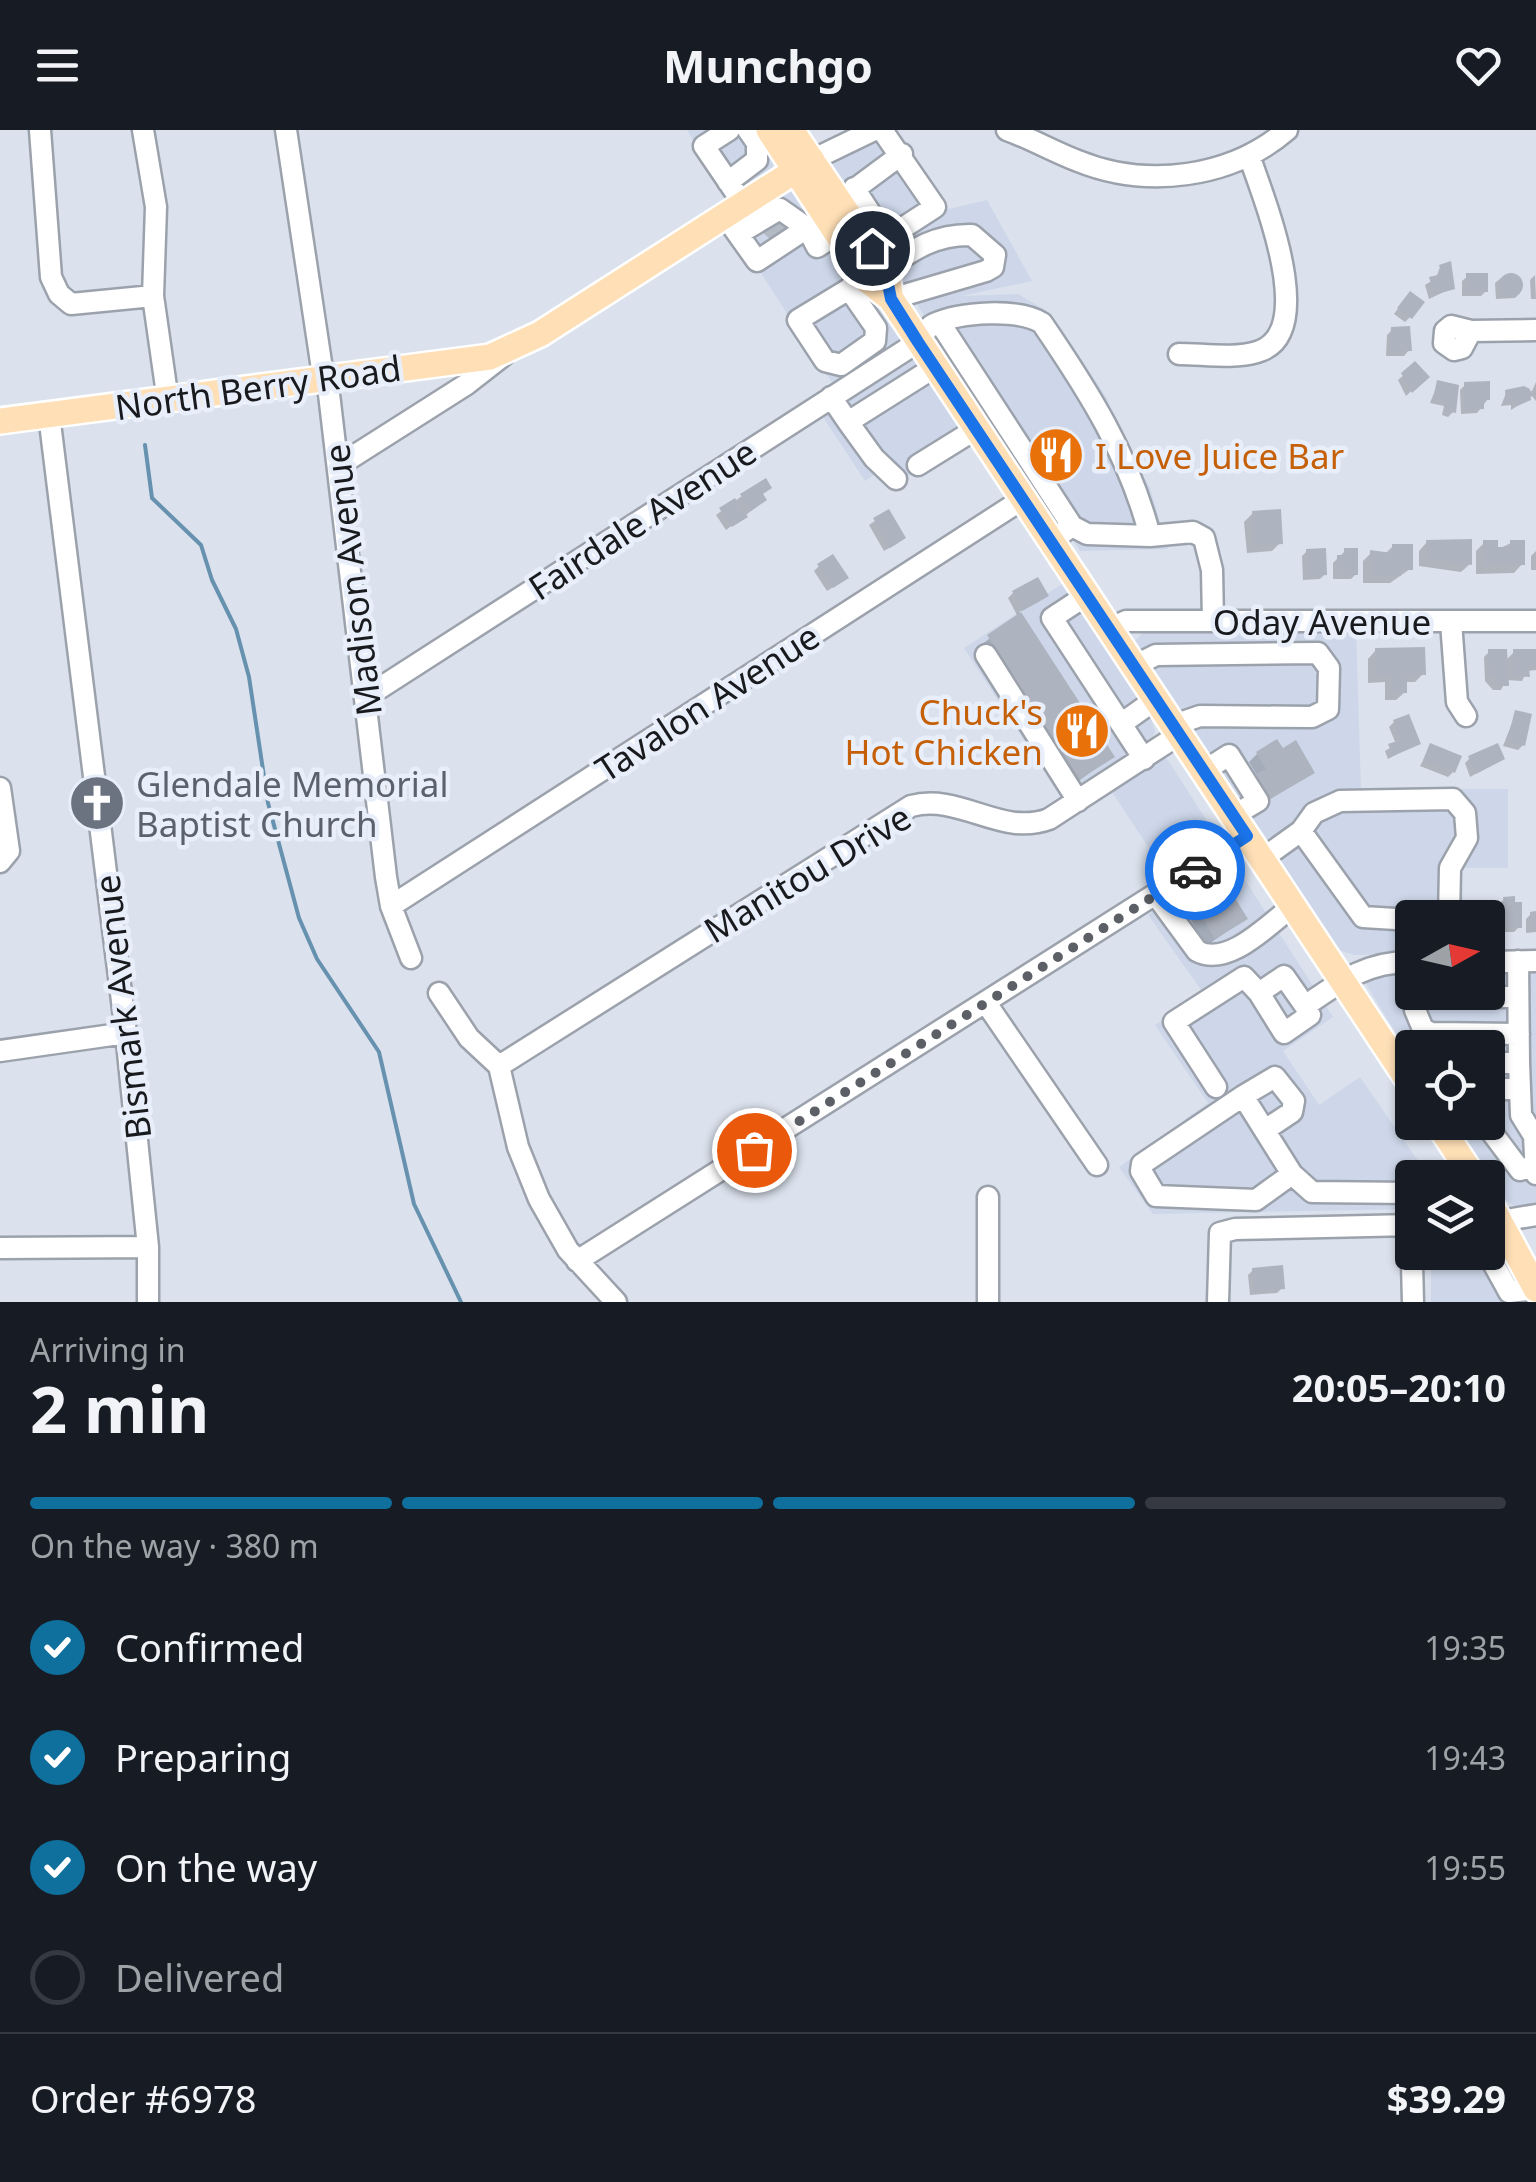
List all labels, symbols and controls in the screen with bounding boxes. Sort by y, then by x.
text: Munchgo [663,35,873,96]
icon: menu [30,38,85,93]
icon: heart [1451,38,1506,93]
pin [830,206,915,291]
icon: home [845,221,900,276]
street label: North Berry Road [112,344,404,430]
restaurant icon: I Love Juice Bar [1026,425,1086,485]
street label: Fairdale Avenue [519,428,765,610]
place label: I Love Juice Bar [1095,432,1344,479]
street label: Madison Avenue [312,441,392,719]
street label: Oday Avenue [1213,598,1431,645]
street label: Tavalon Avenue [586,612,828,792]
place label: Chuck's Hot Chicken [845,688,1043,775]
restaurant icon: Chuck's Hot Chicken [1052,701,1112,761]
place label: Glendale Memorial Baptist Church [136,760,448,847]
church icon: Glendale Memorial Baptist Church [67,773,127,833]
street label: Manitou Drive [695,793,919,953]
courier [1145,820,1245,920]
icon: car [1168,843,1223,898]
street label: Bismark Avenue [82,872,162,1142]
north arrow [1395,900,1505,1010]
map controls [1395,900,1505,1270]
button: locate [1395,1030,1505,1140]
pin [712,1108,797,1193]
icon: bag [727,1123,782,1178]
button: layers [1395,1160,1505,1270]
text: Arriving in [30,1328,185,1371]
text: 20:05–20:10 [1292,1361,1506,1413]
text: 2 min [30,1364,209,1452]
text: On the way · 380 m [30,1524,319,1567]
icon: check [30,1620,85,1675]
text: Confirmed [115,1621,304,1673]
text: 19:35 [1424,1626,1506,1669]
icon: check [30,1730,85,1785]
text: Preparing [115,1731,291,1783]
text: 19:43 [1424,1736,1506,1779]
icon: check [30,1840,85,1895]
text: On the way [115,1841,317,1893]
text: 19:55 [1424,1846,1506,1889]
text: Delivered [115,1951,284,2003]
text: Order #6978 [30,2072,256,2124]
text: $39.29 [1387,2072,1506,2124]

